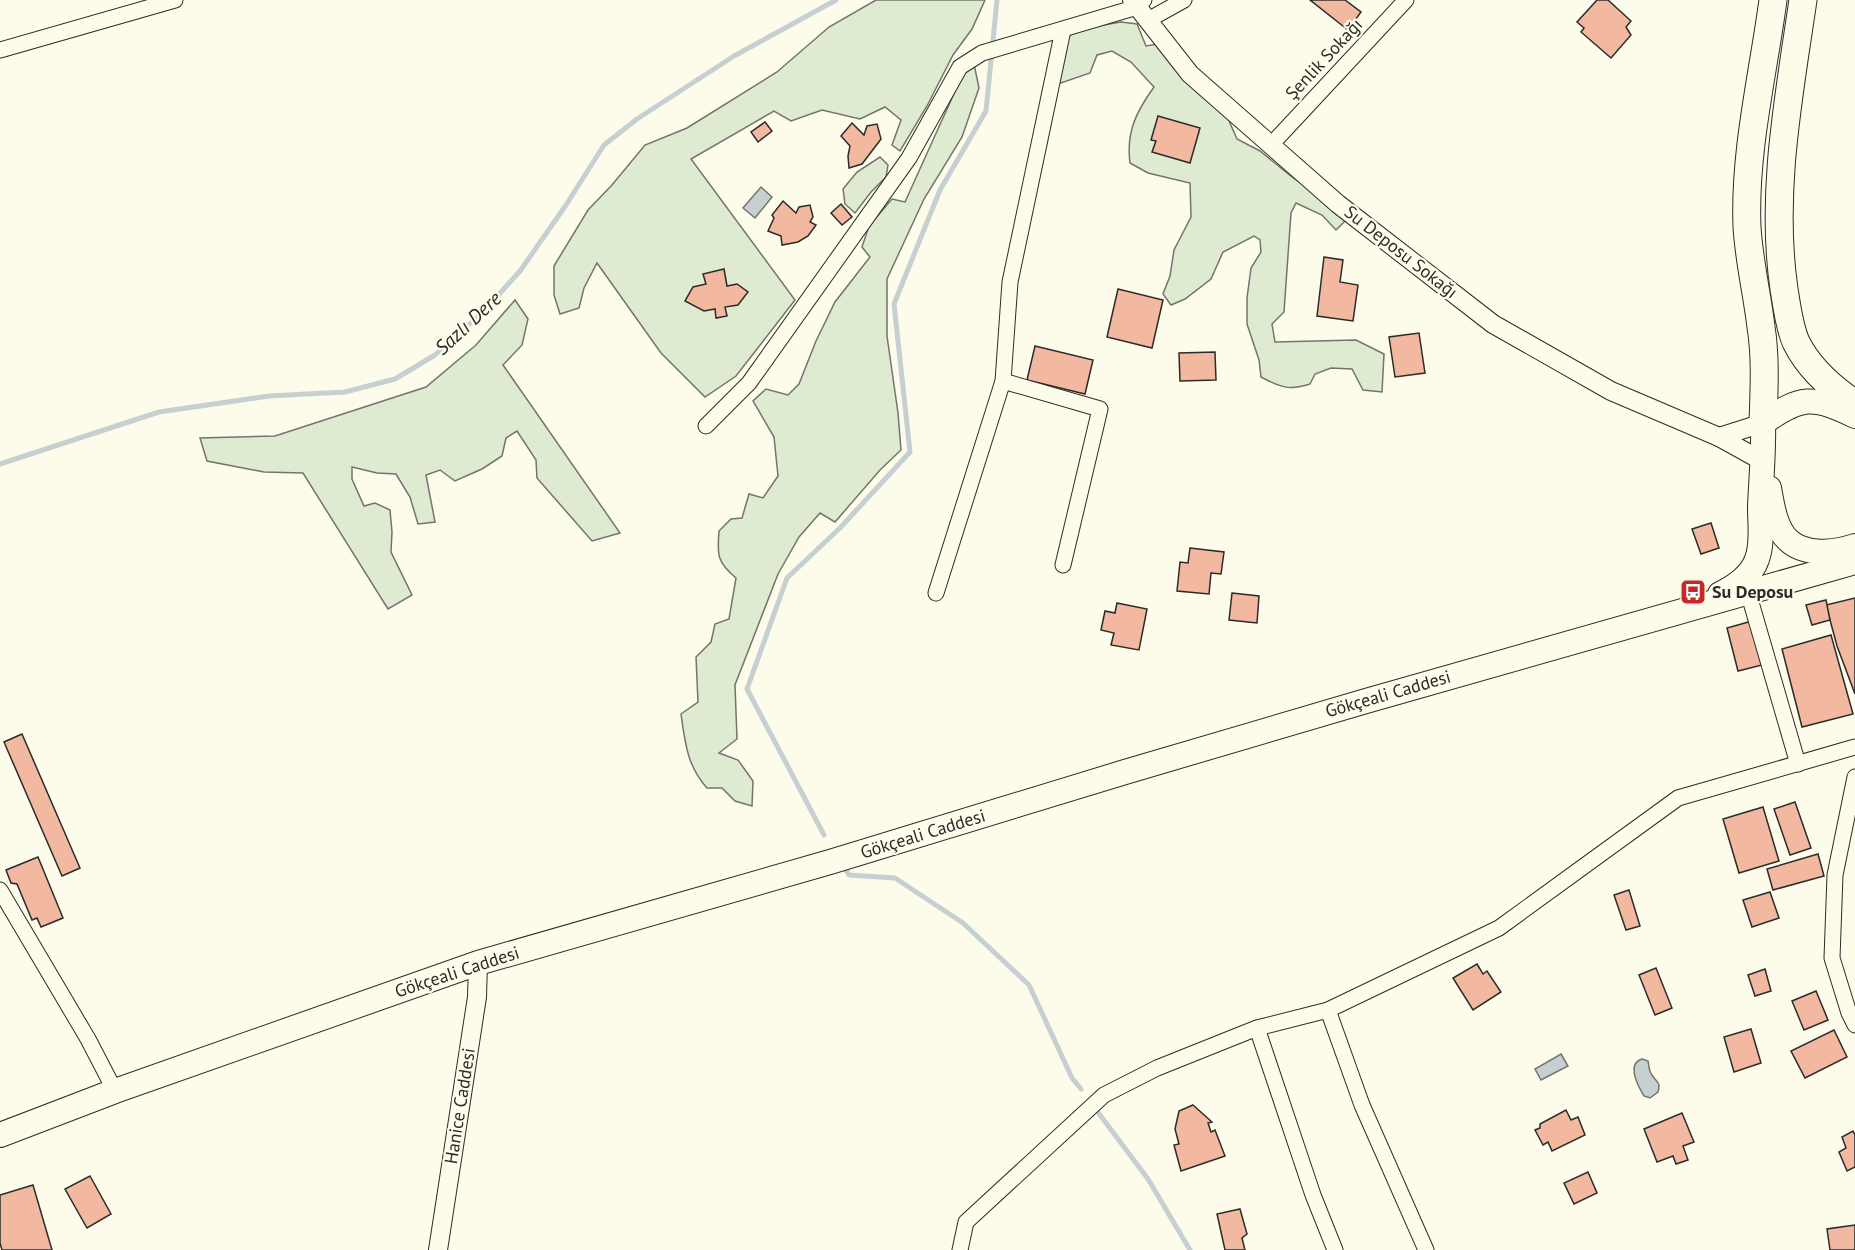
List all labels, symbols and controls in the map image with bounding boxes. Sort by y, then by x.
street label: Şenlik Sokağı [1280,13,1367,104]
street label: Su Deposu Sokağı [1340,200,1463,303]
water label: Sazlı Dere [429,285,507,360]
bus stop icon: Su Deposu [1678,577,1708,607]
place label: Su Deposu [1712,580,1793,603]
street label: Gökçeali Caddesi [1322,665,1453,722]
street label: Gökçeali Caddesi [858,804,988,863]
street label: Gökçeali Caddesi [392,941,522,1002]
street label: Hanice Caddesi [439,1046,480,1166]

